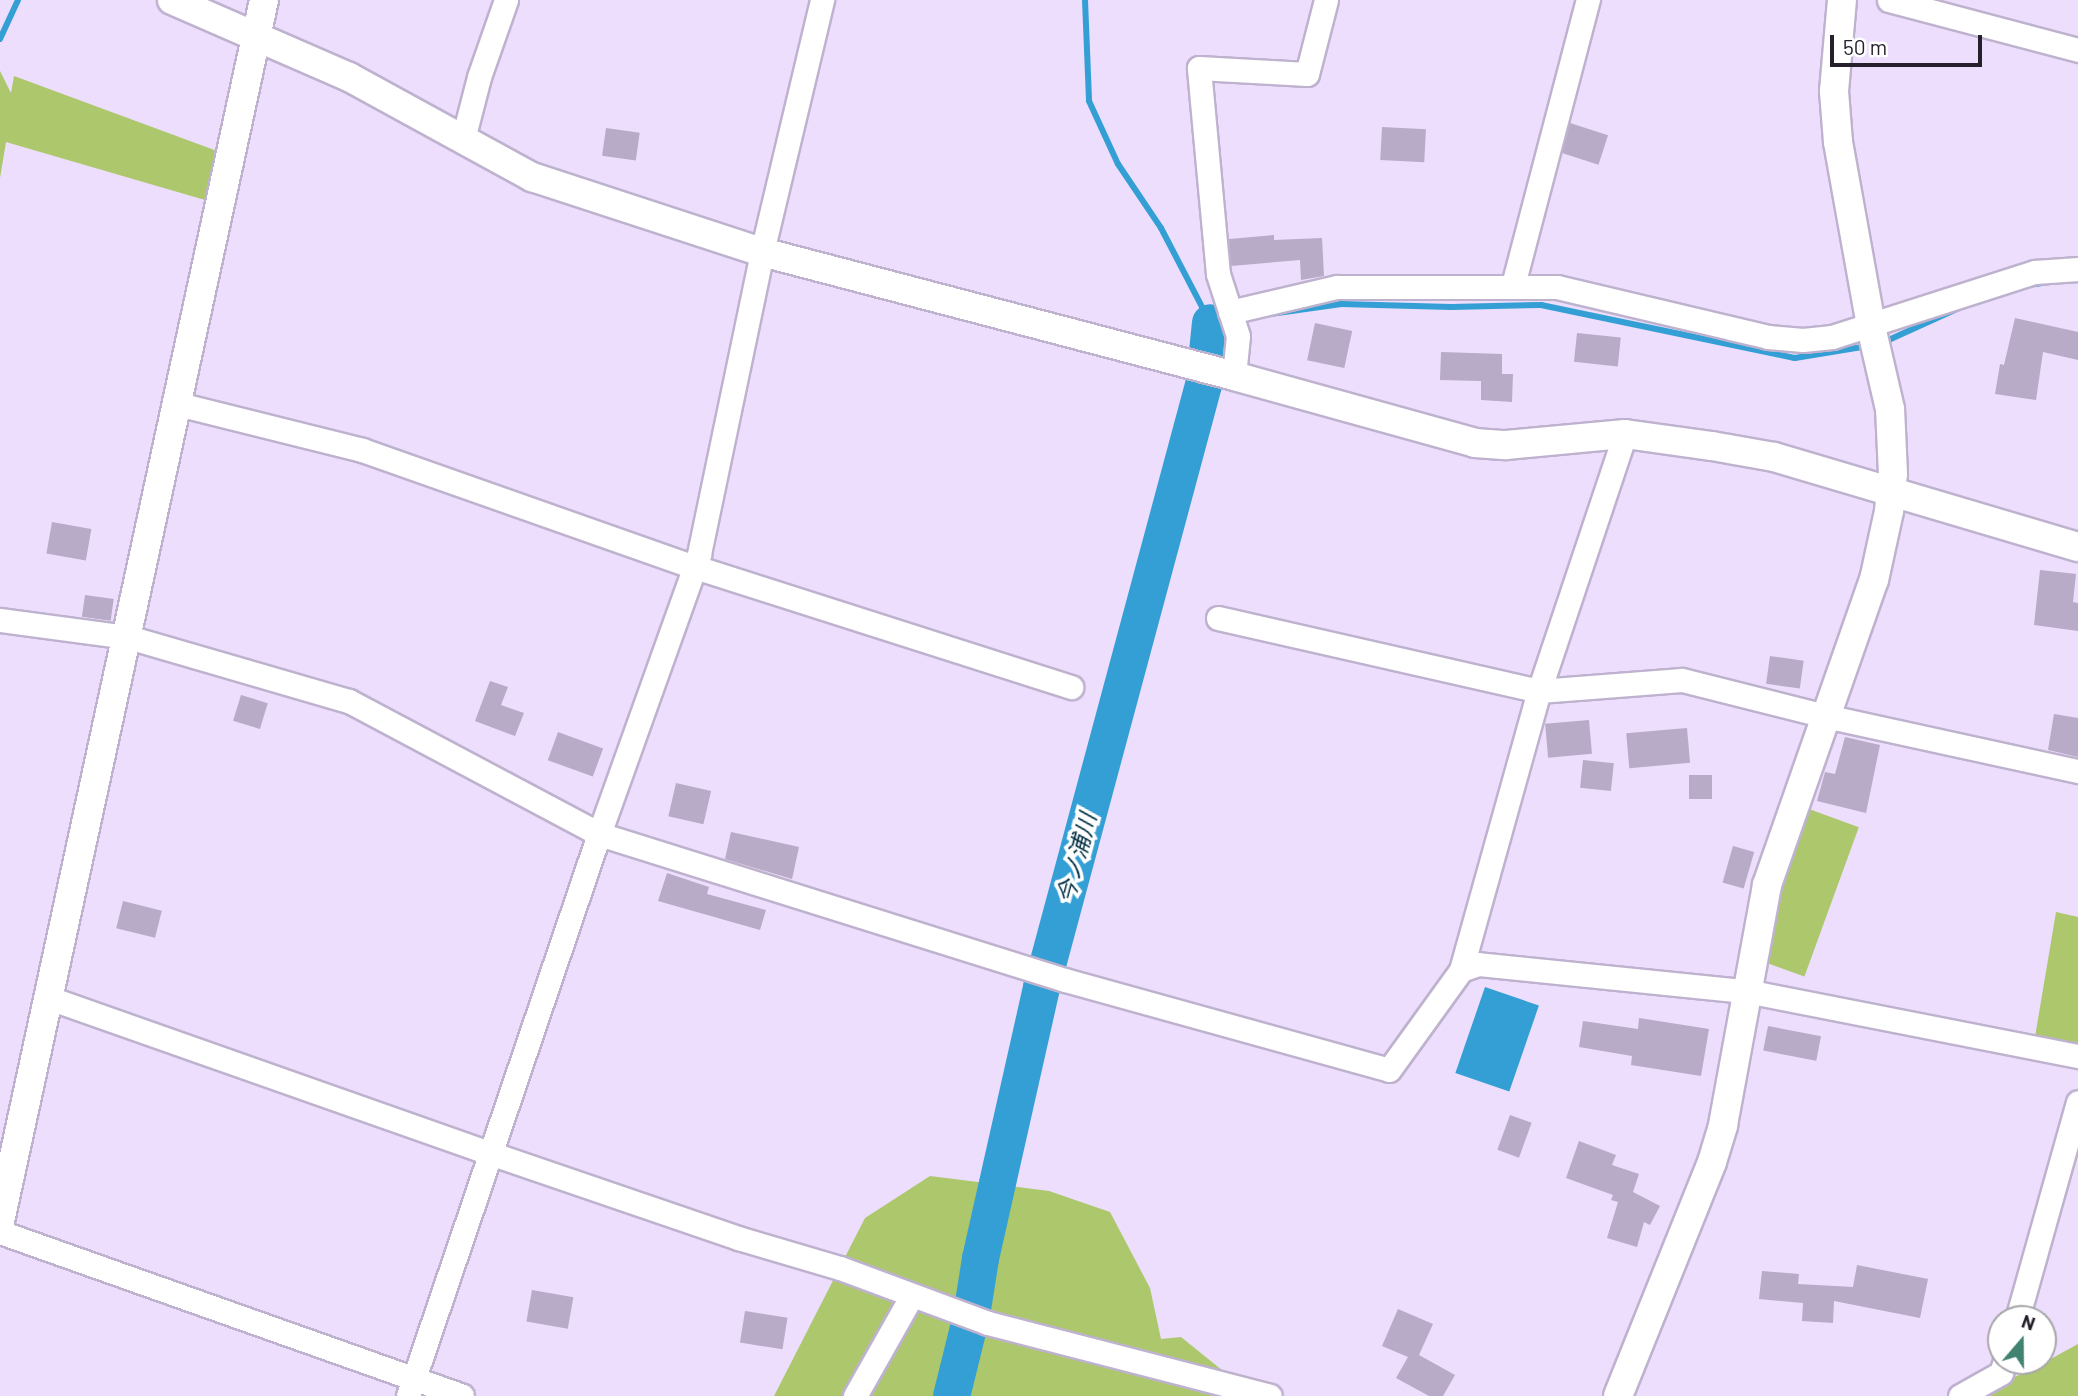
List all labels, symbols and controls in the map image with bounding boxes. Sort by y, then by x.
scale bar [1833,21,1985,65]
text: 50 m [1843,34,1887,59]
water label: 今ノ浦川 [1051,810,1101,906]
north arrow [1987,1305,2057,1375]
text: N [2019,1309,2039,1335]

